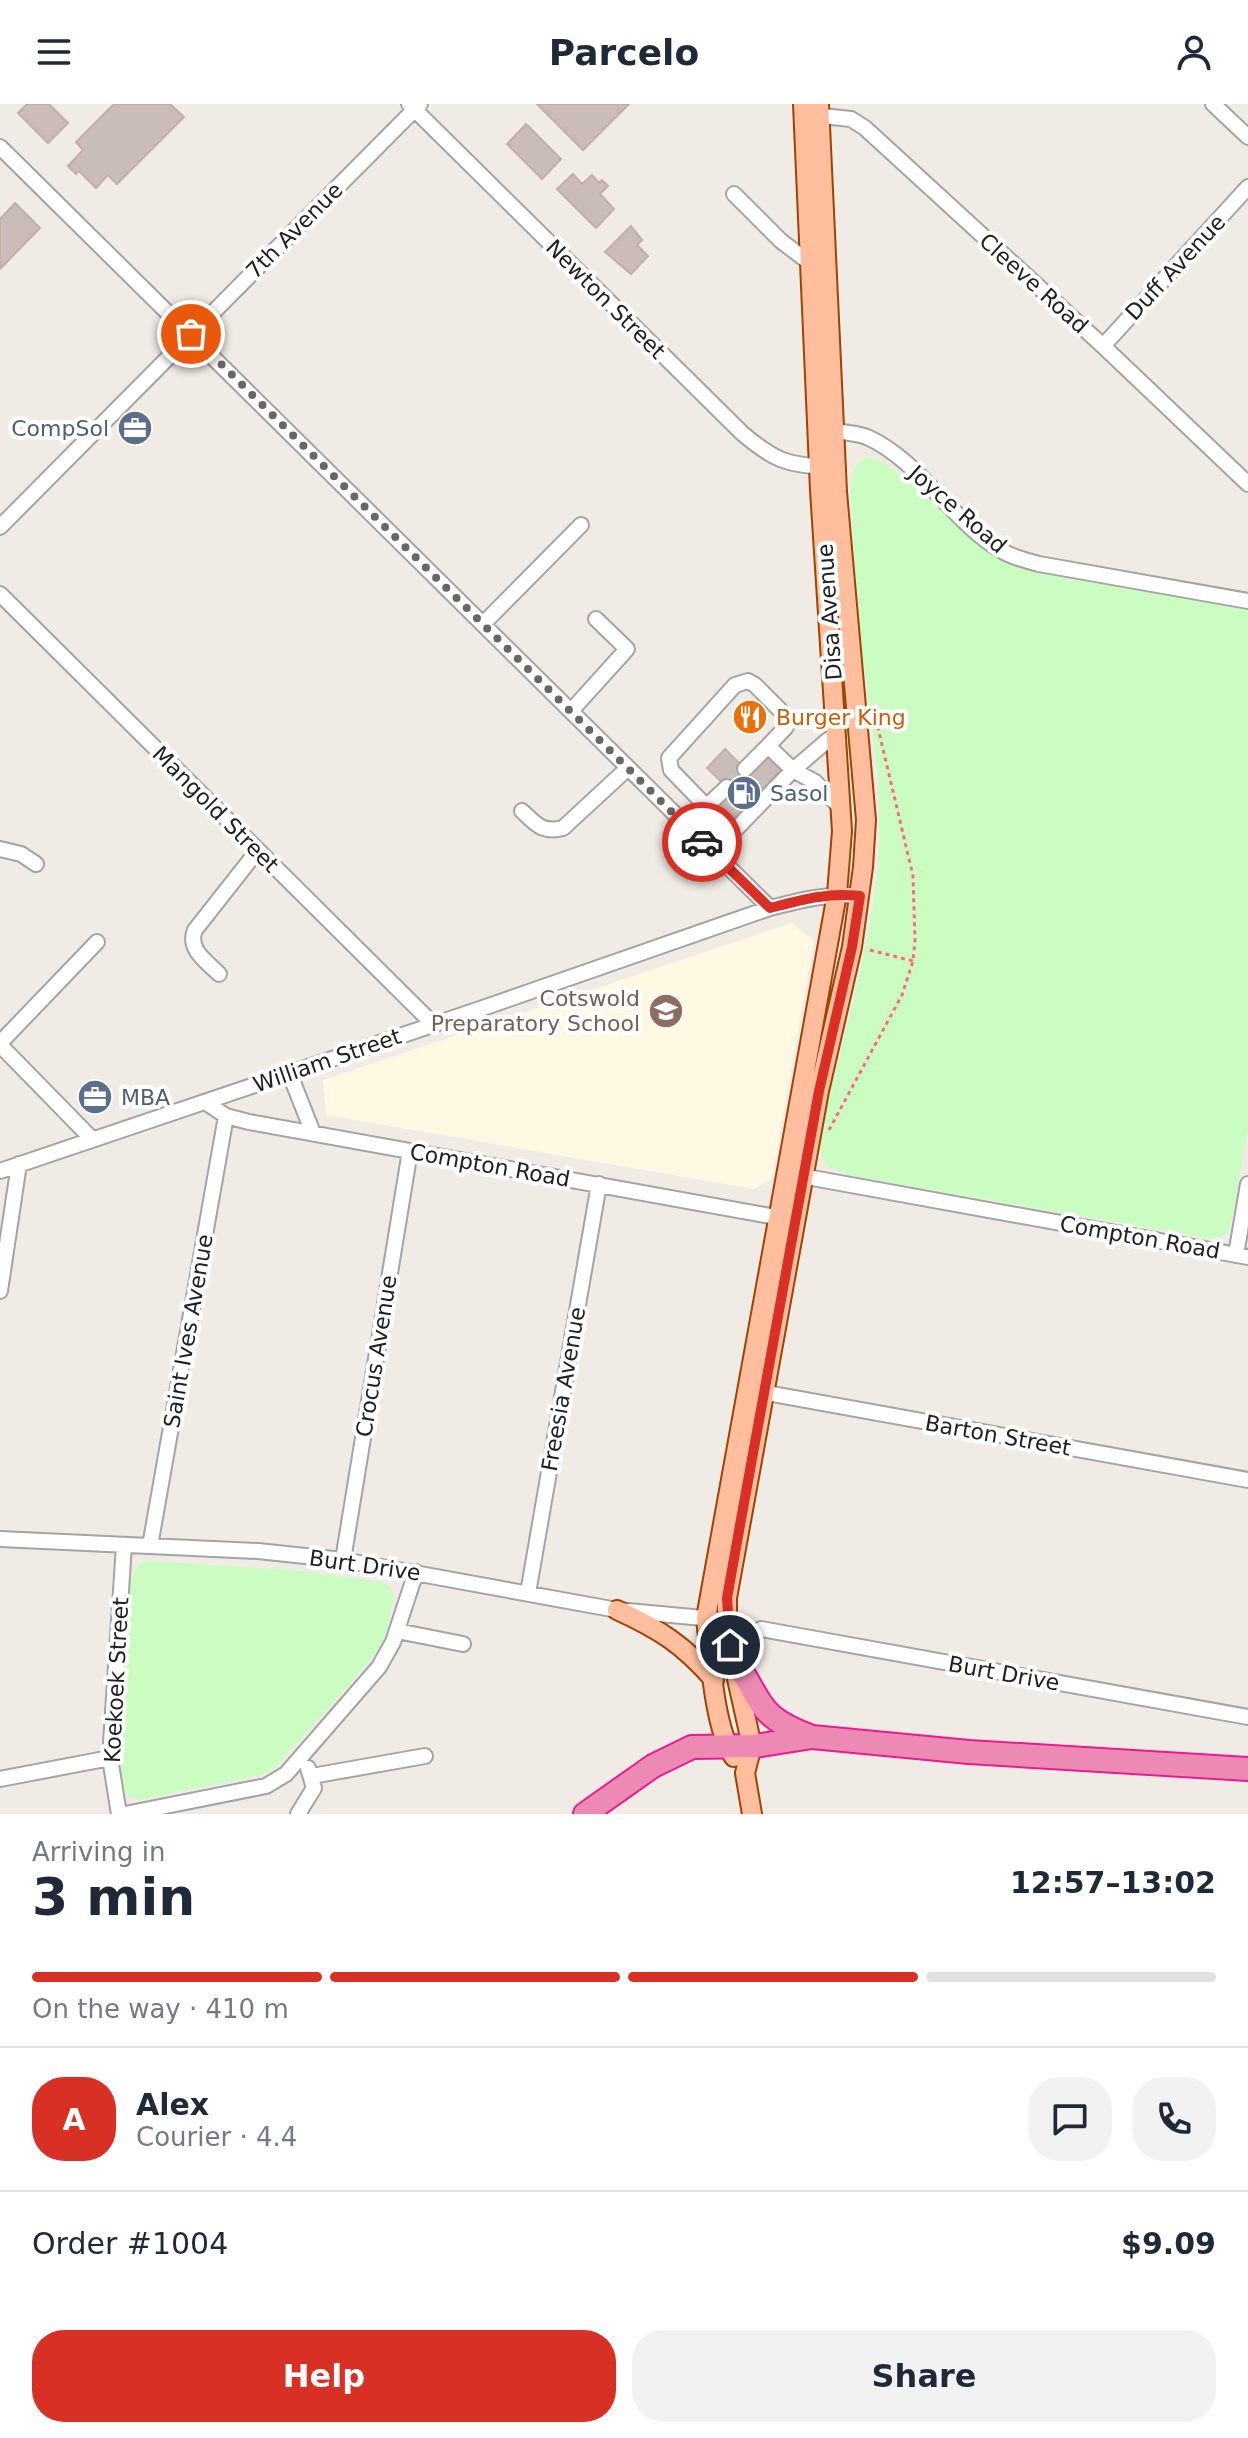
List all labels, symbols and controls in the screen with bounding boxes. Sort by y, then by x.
icon: menu [32,30,76,74]
icon: person [1172,30,1216,74]
text: Parcelo [549,32,699,73]
street label: 7th Avenue [241,177,347,283]
street label: Duff Avenue [1120,210,1230,325]
street label: Cleeve Road [974,228,1093,339]
street label: Newton Street [541,235,671,364]
pin [157,300,225,368]
icon: bag [169,312,213,356]
office icon: CompSol [116,409,154,447]
place label: CompSol [11,416,109,441]
street label: Joyce Road [902,459,1011,558]
street label: Disa Avenue [812,543,847,681]
restaurant icon: Burger King [731,698,769,736]
place label: Burger King [776,705,906,730]
street label: Mangold Street [147,741,284,878]
fuel station icon: Sasol [725,774,763,812]
place label: Sasol [770,781,828,806]
courier [662,802,742,882]
icon: car [680,820,724,864]
place label: Cotswold Preparatory School [431,986,640,1036]
school or university icon: Cotswold Preparatory School [647,992,685,1030]
street label: William Street [250,1023,405,1097]
office icon: MBA [76,1078,114,1116]
place label: MBA [121,1085,170,1110]
street label: Compton Road [408,1139,572,1192]
street label: Compton Road [1058,1211,1222,1264]
street label: Saint Ives Avenue [159,1232,218,1430]
street label: Crocus Avenue [351,1273,402,1439]
street label: Freesia Avenue [537,1305,590,1473]
street label: Barton Street [923,1410,1073,1461]
street label: Burt Drive [308,1545,422,1586]
street label: Koekoek Street [100,1596,133,1763]
pin [696,1611,764,1679]
icon: home [708,1623,752,1667]
street label: Burt Drive [946,1651,1061,1696]
text: Arriving in [32,1837,166,1867]
text: 12:57–13:02 [1010,1865,1216,1900]
text: 3 min [32,1867,195,1927]
text: On the way · 410 m [32,1994,289,2024]
button: chat [1028,2077,1112,2161]
button: phone [1132,2077,1216,2161]
text: Alex [136,2087,209,2122]
text: A [62,2102,86,2137]
text: Courier · 4.4 [136,2122,297,2152]
text: Order #1004 [32,2226,228,2261]
text: $9.09 [1121,2226,1216,2261]
button: Help [32,2330,616,2422]
button: Share [632,2330,1216,2422]

